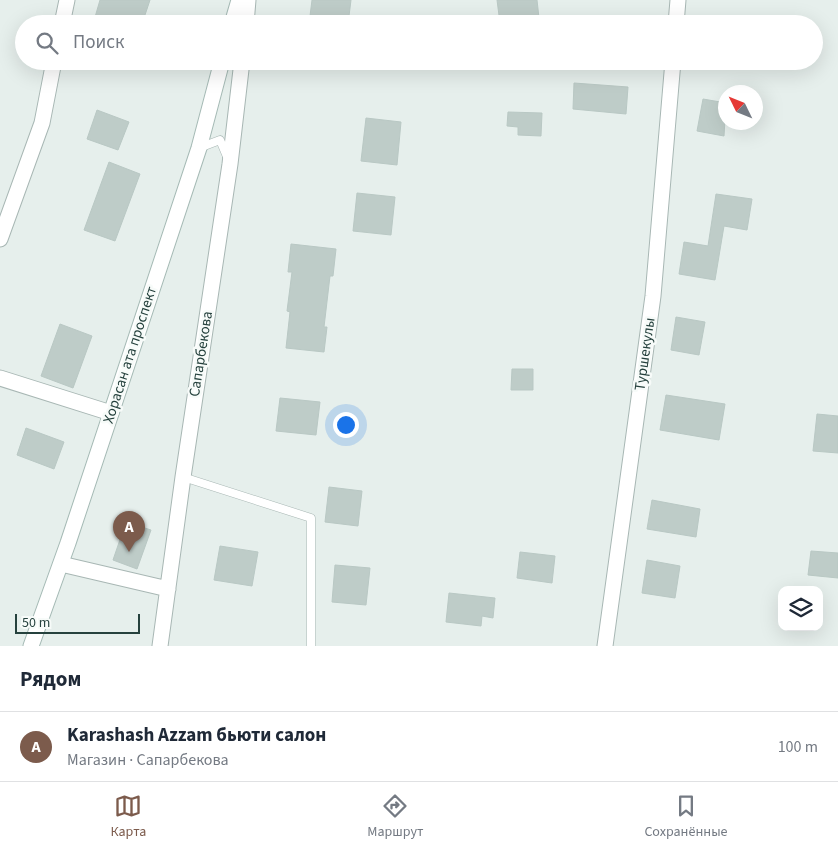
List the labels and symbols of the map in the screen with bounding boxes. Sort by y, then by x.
north arrow [718,85,763,130]
street label: Хорасан ата проспект [98,284,162,426]
street label: Сапарбекова [184,310,218,398]
street label: Туршекулы [629,316,661,392]
your location [333,412,359,438]
pin: A [113,511,145,552]
scale bar [15,611,140,634]

